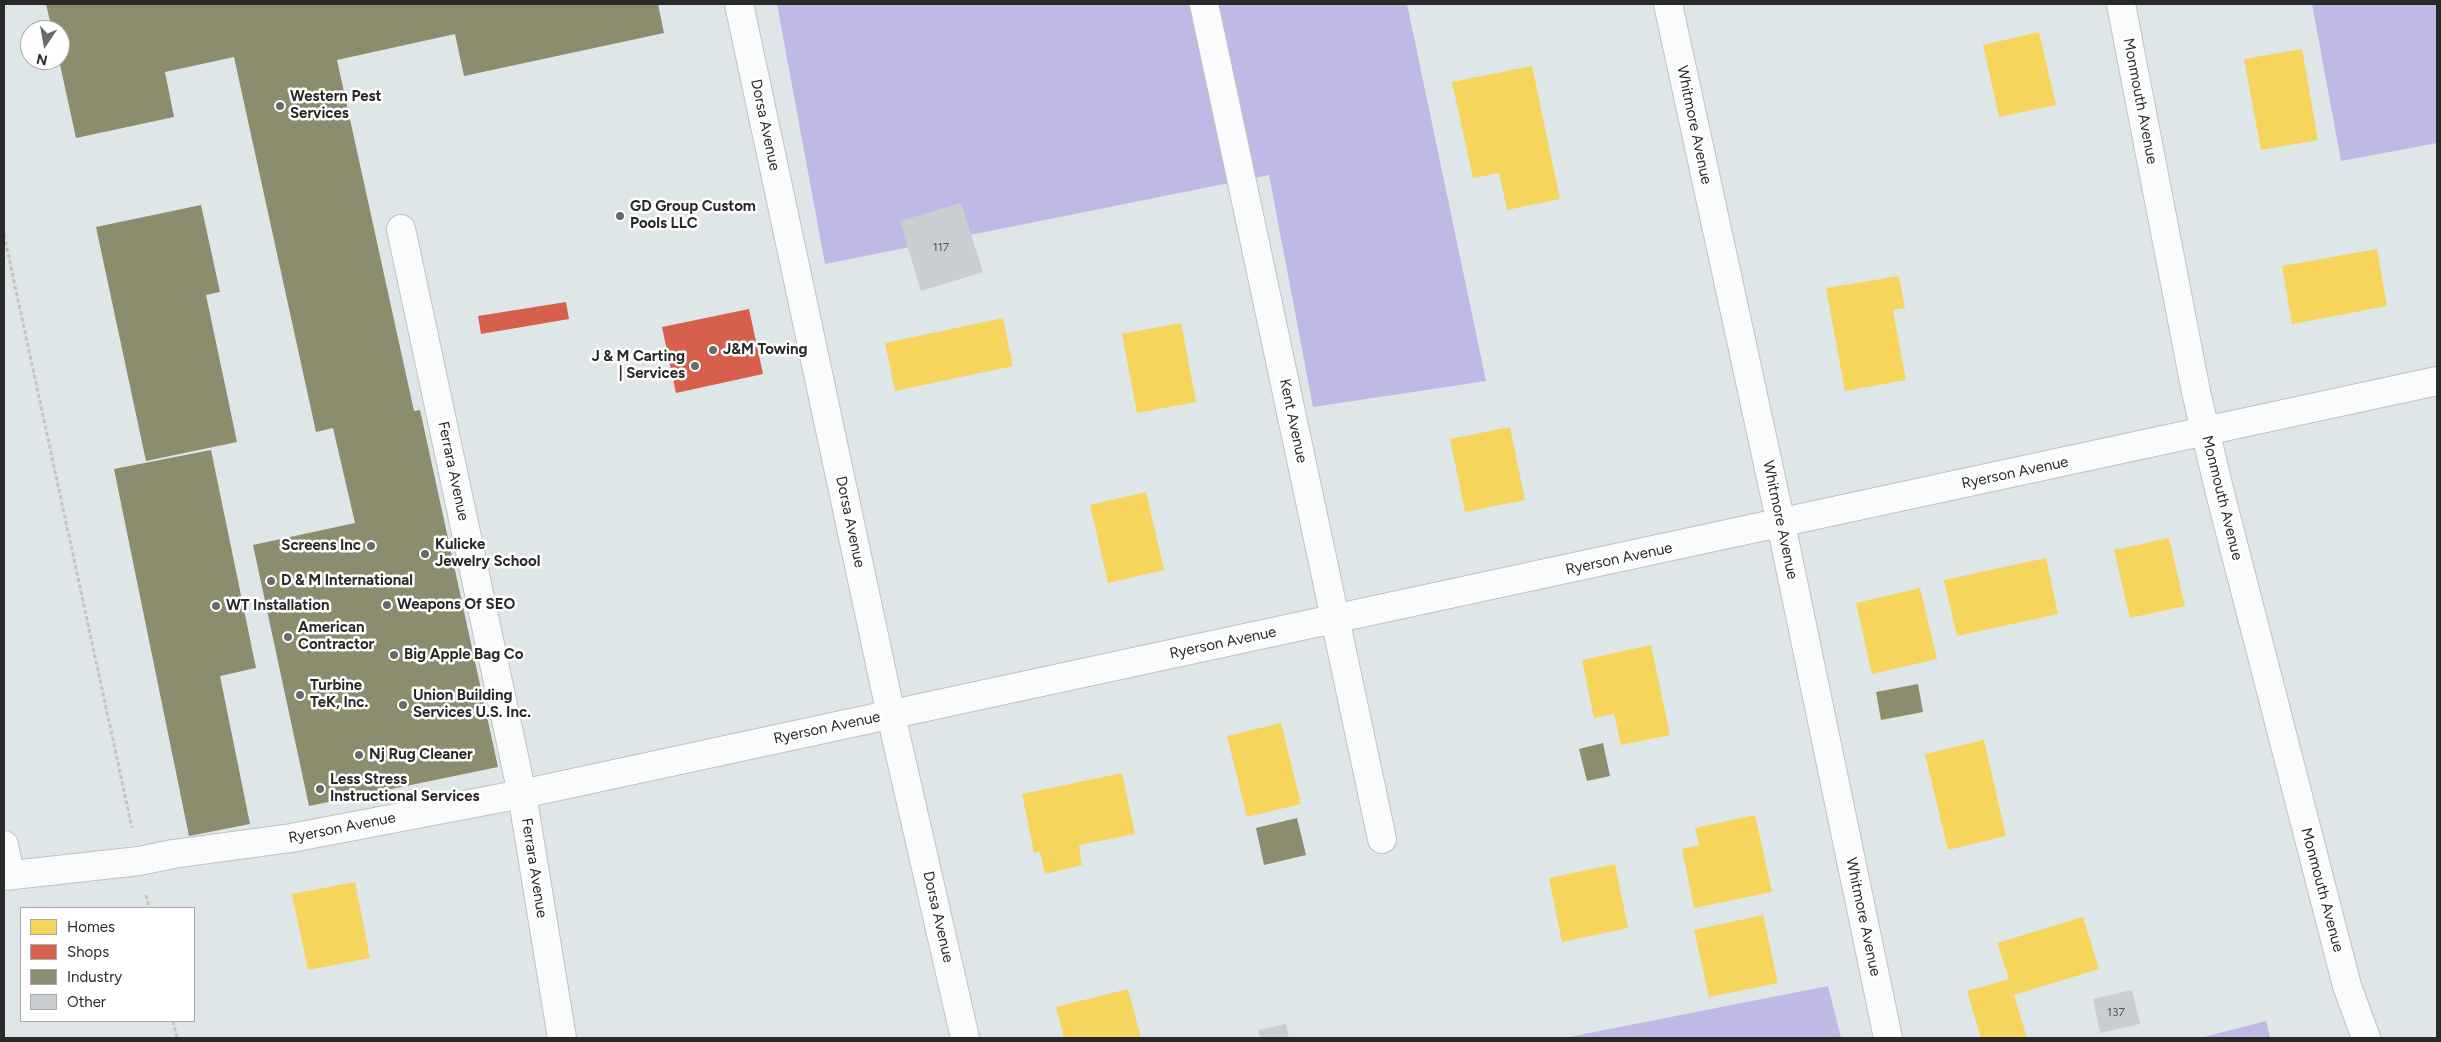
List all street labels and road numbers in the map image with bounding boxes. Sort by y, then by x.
street label: Monmouth Avenue [2119,36,2161,166]
street label: Whitmore Avenue [1673,64,1715,186]
street label: Dorsa Avenue [747,78,783,172]
street label: Kent Avenue [1275,377,1311,465]
street label: Ferrara Avenue [434,420,472,522]
street label: Monmouth Avenue [2198,434,2246,562]
street label: Ryerson Avenue [1960,453,2070,493]
street label: Whitmore Avenue [1759,459,1801,581]
street label: Dorsa Avenue [832,475,868,569]
street label: Ryerson Avenue [1564,539,1674,579]
street label: Ryerson Avenue [1168,623,1278,663]
street label: Ryerson Avenue [772,708,882,748]
street label: Ryerson Avenue [287,809,397,847]
street label: Ferrara Avenue [517,817,551,919]
street label: Monmouth Avenue [2297,826,2347,954]
street label: Whitmore Avenue [1842,856,1884,978]
street label: Dorsa Avenue [919,870,957,964]

